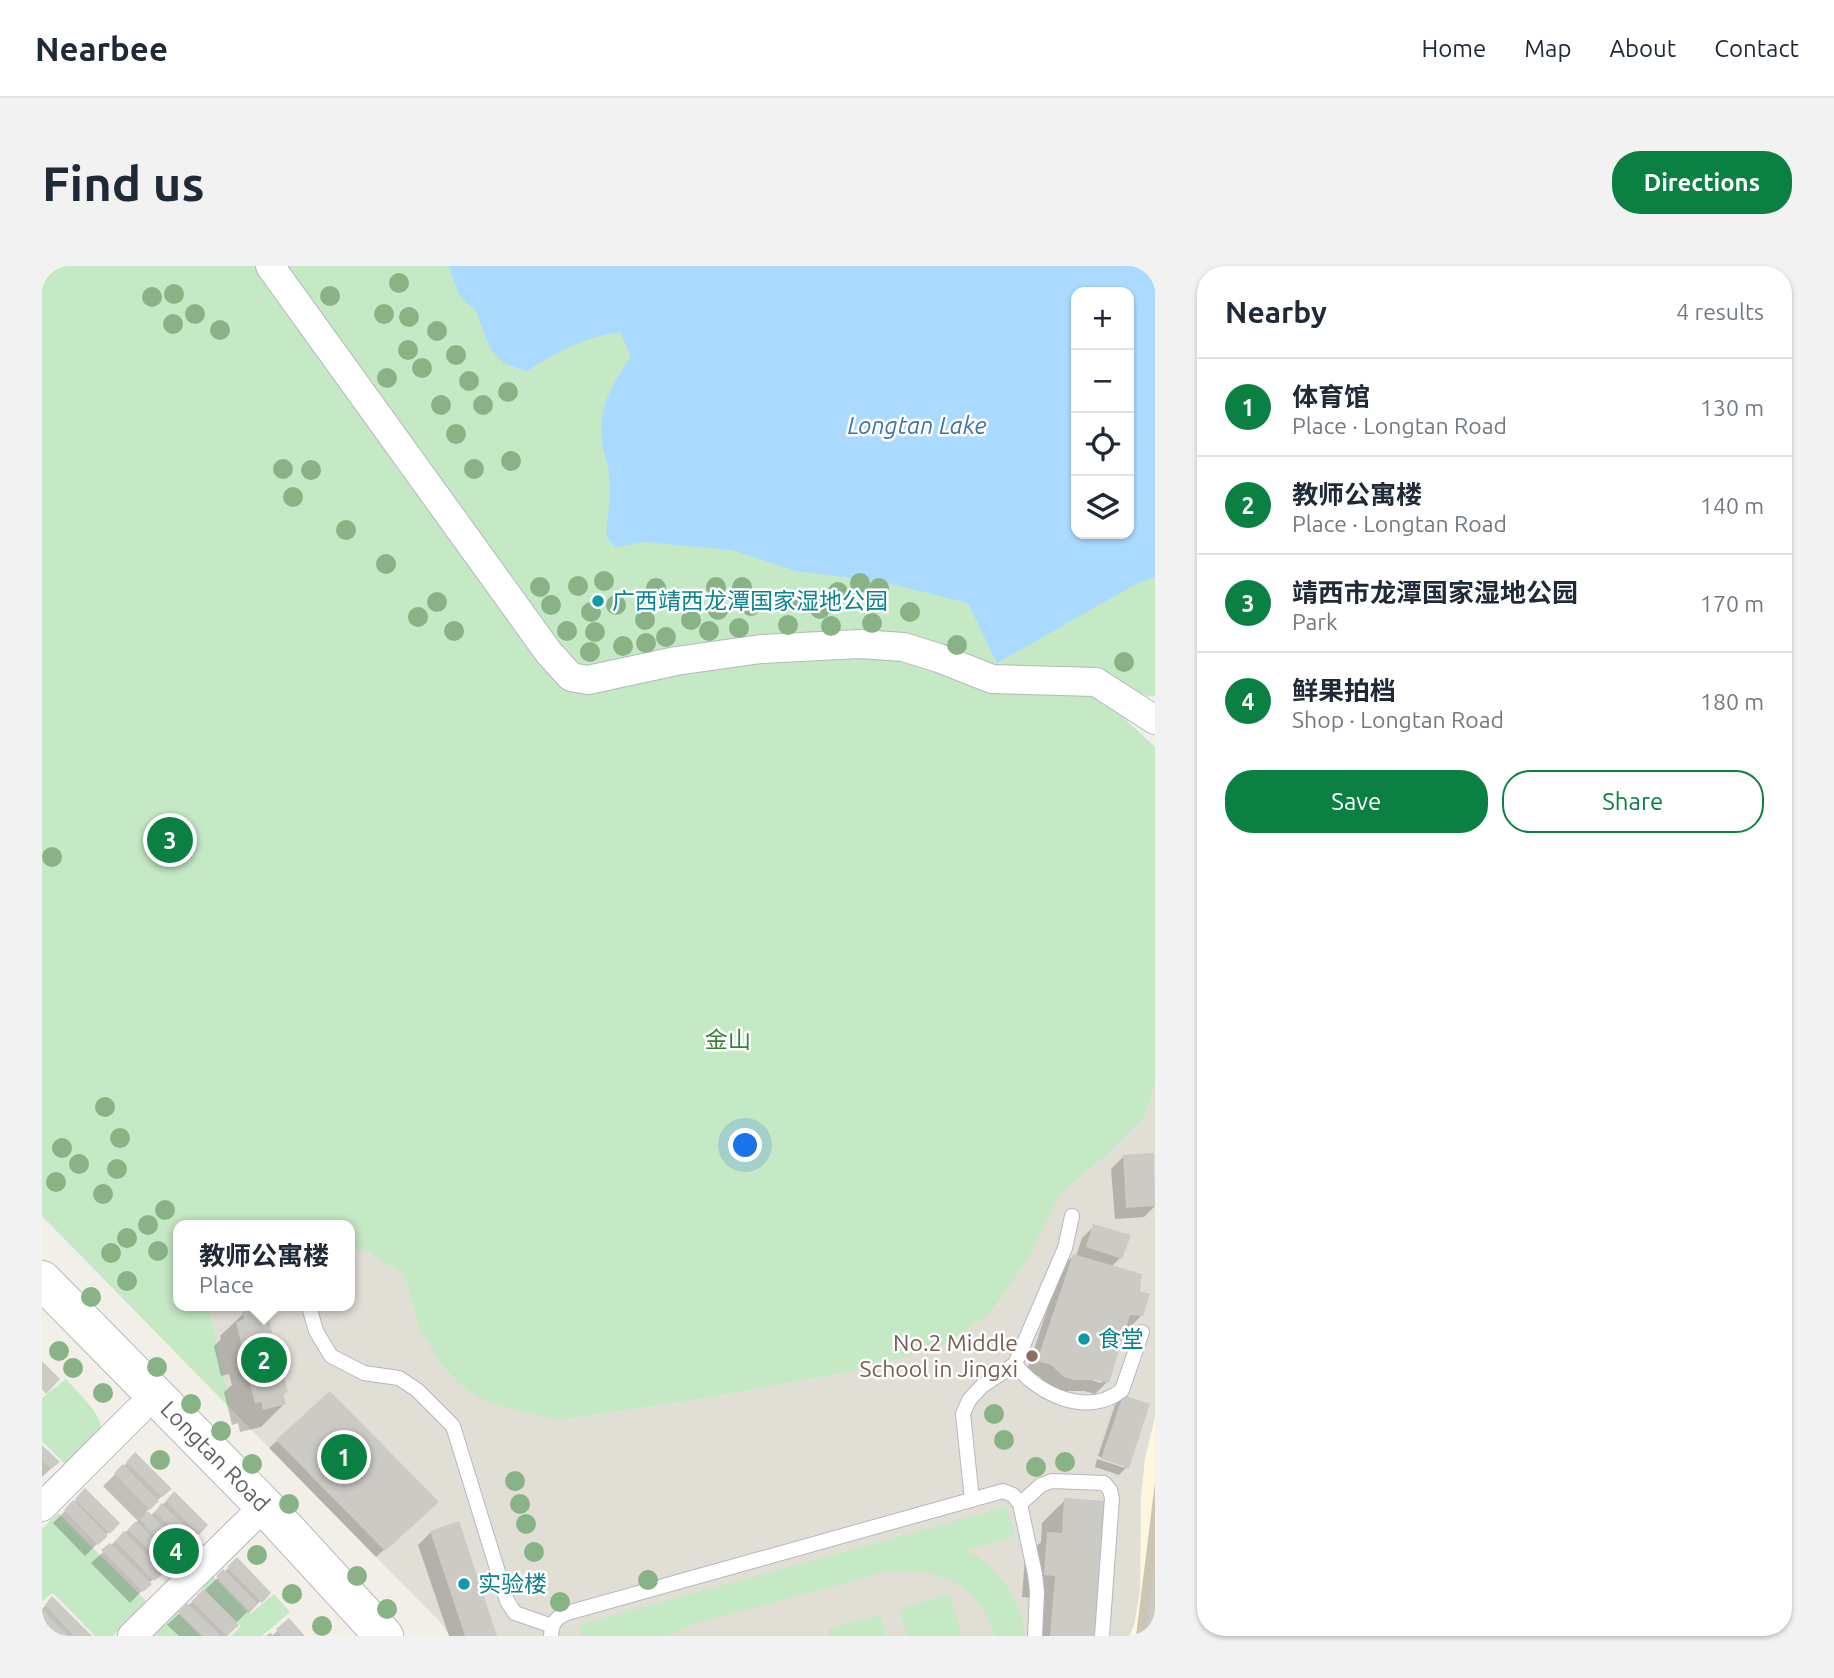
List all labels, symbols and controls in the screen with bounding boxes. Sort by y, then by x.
text: Nearbee [35,30,168,67]
text: Home [1421,35,1486,62]
text: Map [1524,35,1571,62]
text: About [1609,35,1676,62]
text: Contact [1714,35,1799,62]
button: Directions [1612,151,1792,214]
text: Find us [42,155,205,210]
map controls [1071,287,1134,539]
button: + [1071,287,1134,350]
text: Nearby [1225,295,1327,329]
text: 4 results [1676,299,1764,324]
button: − [1071,350,1134,413]
text: 体育馆 [1292,382,1370,411]
text: 1 [1242,395,1254,420]
text: 130 m [1700,395,1764,420]
water label: Longtan Lake [847,412,987,439]
button: locate [1071,413,1134,476]
text: Place · Longtan Road [1292,413,1507,438]
button: layers [1071,476,1134,539]
text: 教师公寓楼 [1292,480,1422,509]
text: 2 [1242,493,1254,518]
text: 140 m [1700,493,1764,518]
text: Place · Longtan Road [1292,511,1507,536]
text: 靖西市龙潭国家湿地公园 [1292,578,1578,607]
place label: 广西靖西龙潭国家湿地公园 [612,588,888,613]
text: 3 [1242,591,1254,616]
text: 170 m [1700,591,1764,616]
marker: 广西靖西龙潭国家湿地公园 [590,593,606,609]
text: Park [1292,609,1338,634]
text: 鲜果拍档 [1292,676,1396,705]
text: 4 [1242,689,1254,714]
text: 180 m [1700,689,1764,714]
text: Shop · Longtan Road [1292,707,1504,732]
button: Save [1225,770,1488,833]
button: Share [1502,770,1764,833]
pin: 3 [147,814,193,866]
park label: 金山 [705,1027,751,1052]
your location [728,1128,762,1162]
popup [173,1220,355,1311]
text: 教师公寓楼 [199,1241,329,1270]
text: Place [199,1272,254,1297]
place label: 食堂 [1098,1326,1144,1351]
place label: No.2 Middle School in Jingxi [859,1330,1018,1381]
marker: 食堂 [1076,1331,1092,1347]
pin: 2 [241,1334,287,1386]
marker: No.2 Middle School in Jingxi [1024,1348,1040,1364]
street label: Longtan Road [156,1396,275,1516]
pin: 1 [321,1431,367,1483]
pin: 4 [153,1525,199,1577]
place label: 实验楼 [478,1571,547,1596]
marker: 实验楼 [456,1576,472,1592]

